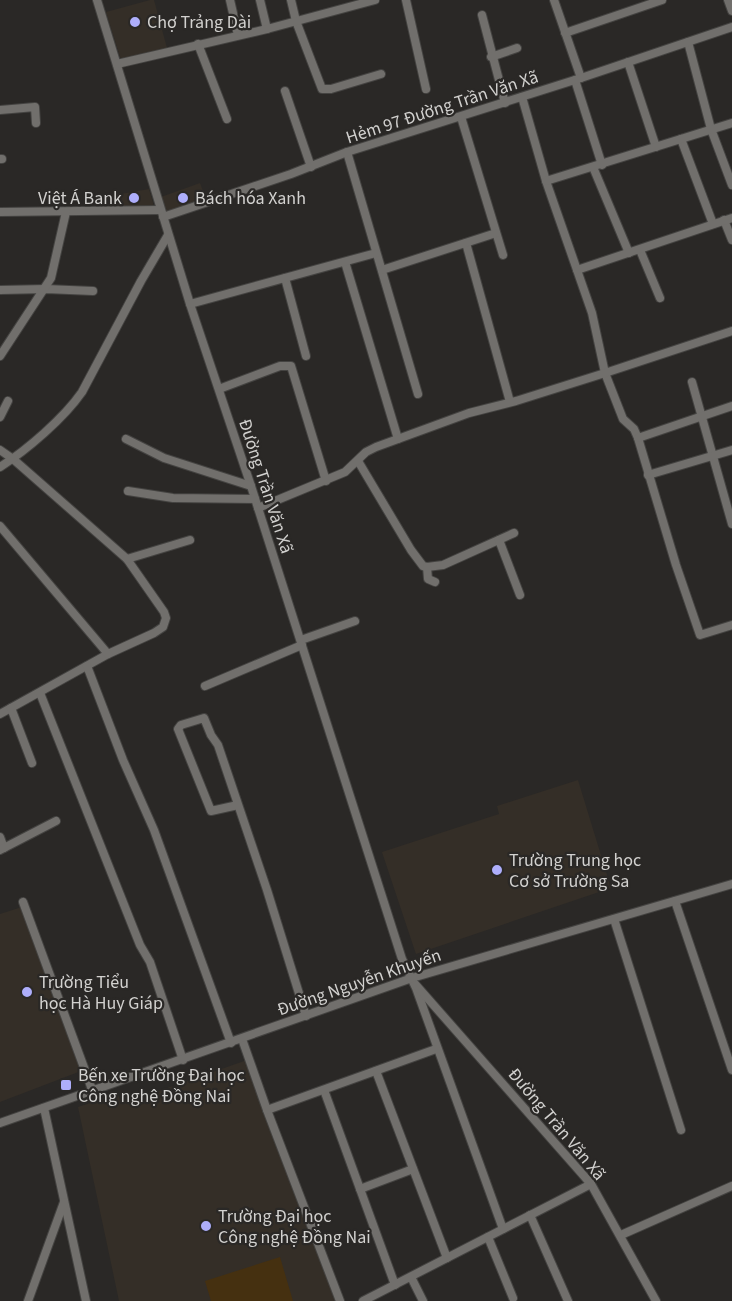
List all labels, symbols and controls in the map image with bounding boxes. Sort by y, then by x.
place label: Chợ Trảng Dài [147,10,251,35]
marker: Chợ Trảng Dài [128,15,142,29]
street label: Hẻm 97 Đường Trần Văn Xã [343,65,542,150]
place label: Việt Á Bank [38,186,122,211]
place label: Bách hóa Xanh [195,186,306,211]
marker: Việt Á Bank [127,191,141,205]
marker: Bách hóa Xanh [176,191,190,205]
street label: Đường Trần Văn Xã [232,416,299,557]
place label: Trường Trung học Cơ sở Trường Sa [509,848,641,894]
marker: Trường Trung học Cơ sở Trường Sa [490,863,504,877]
street label: Đường Nguyễn Khuyến [274,943,444,1022]
place label: Trường Tiểu học Hà Huy Giáp [39,970,163,1016]
marker: Trường Tiểu học Hà Huy Giáp [20,985,34,999]
place label: Bến xe Trường Đại học Công nghệ Đồng Nai [78,1063,245,1109]
street label: Đường Trần Văn Xã [502,1063,611,1186]
marker: Bến xe Trường Đại học Công nghệ Đồng Nai [59,1078,73,1092]
place label: Trường Đại học Công nghệ Đồng Nai [218,1204,371,1250]
marker: Trường Đại học Công nghệ Đồng Nai [199,1219,213,1233]

